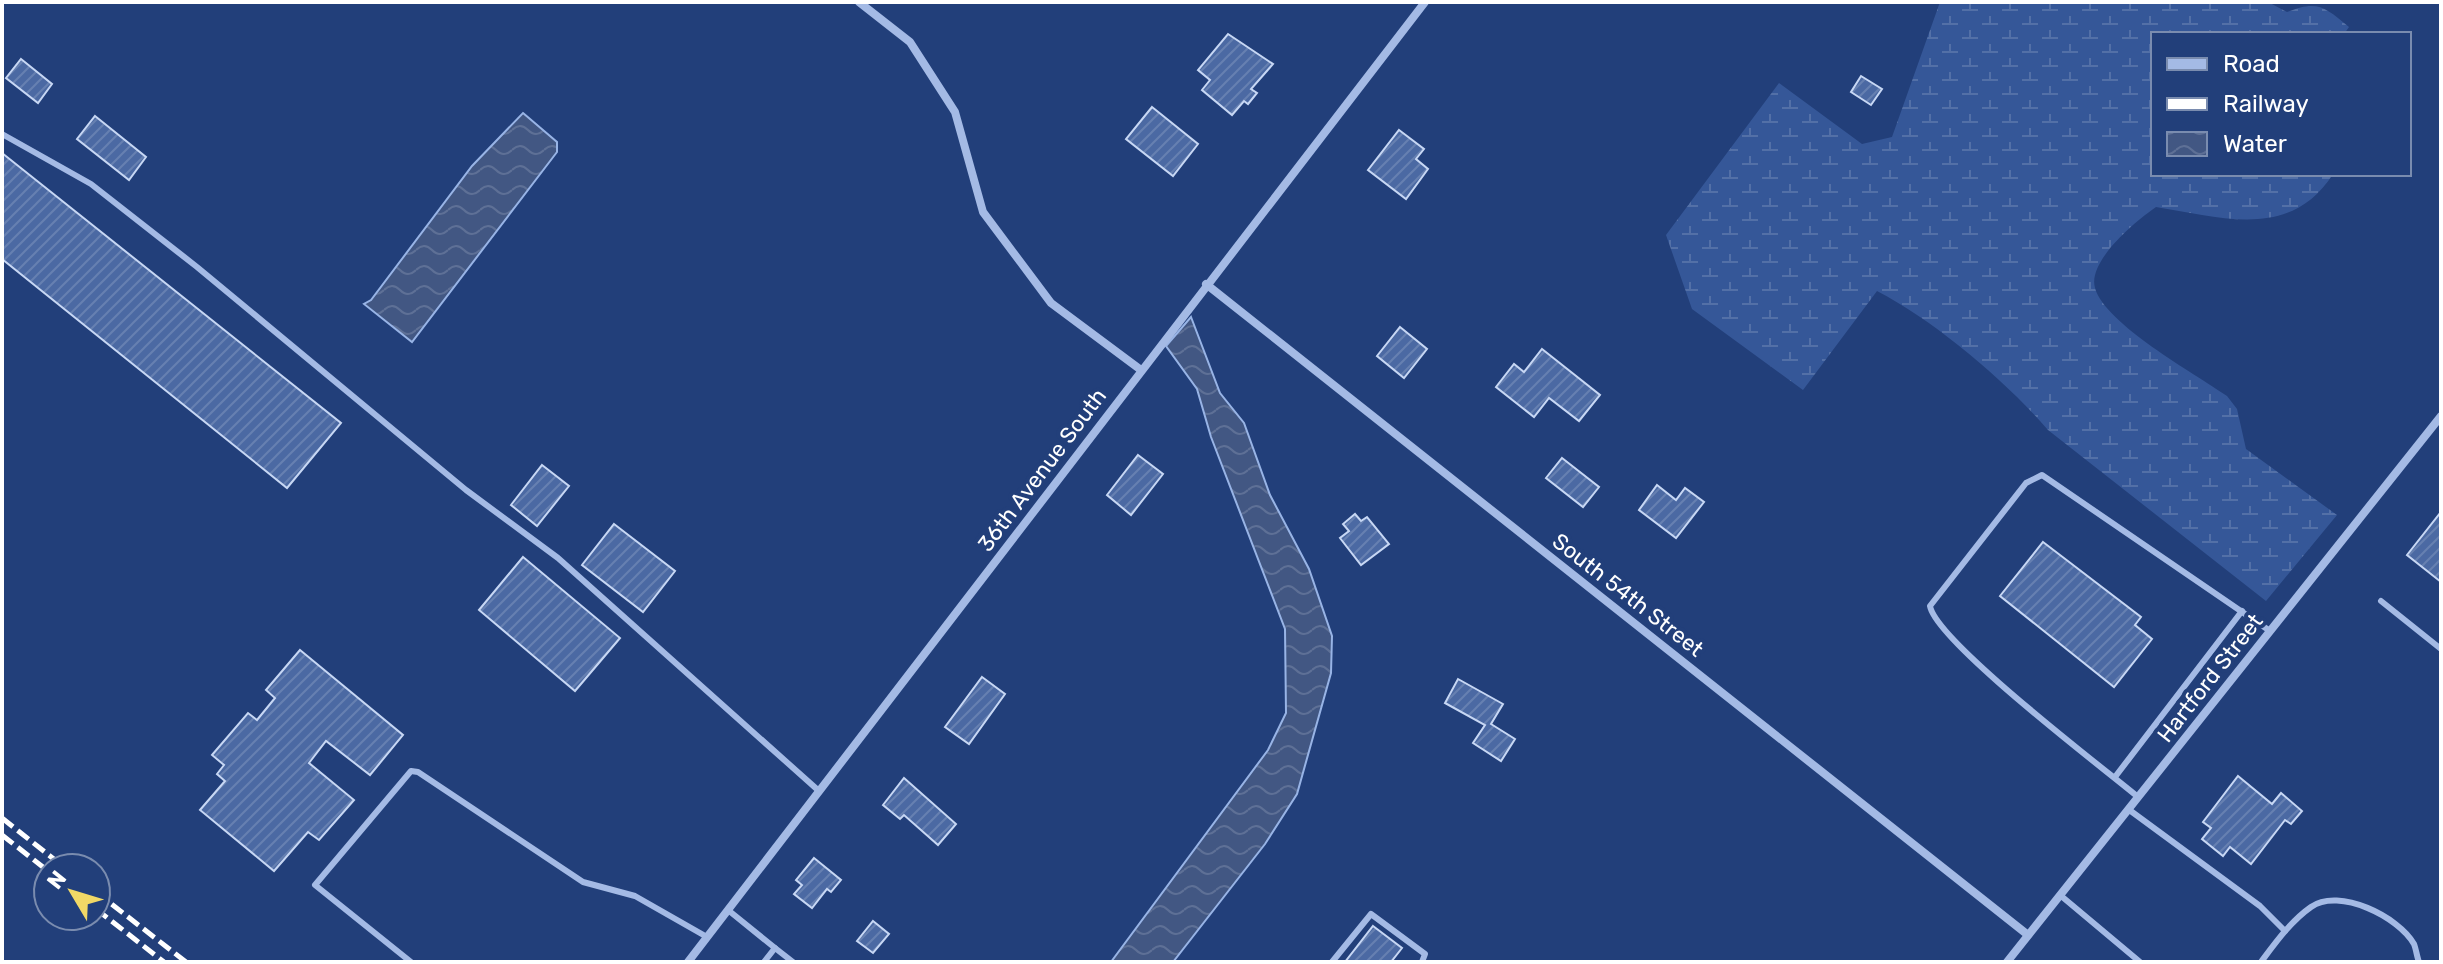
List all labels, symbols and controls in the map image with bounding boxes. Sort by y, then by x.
legend [2151,32,2411,176]
text: Road [2223,50,2280,78]
text: Railway [2223,90,2309,118]
text: Water [2223,130,2287,158]
street label: 36th Avenue South [972,383,1112,557]
street label: South 54th Street [1547,528,1709,663]
street label: Hartford Street [2151,608,2269,748]
north arrow [32,852,112,932]
text: N [41,865,72,895]

